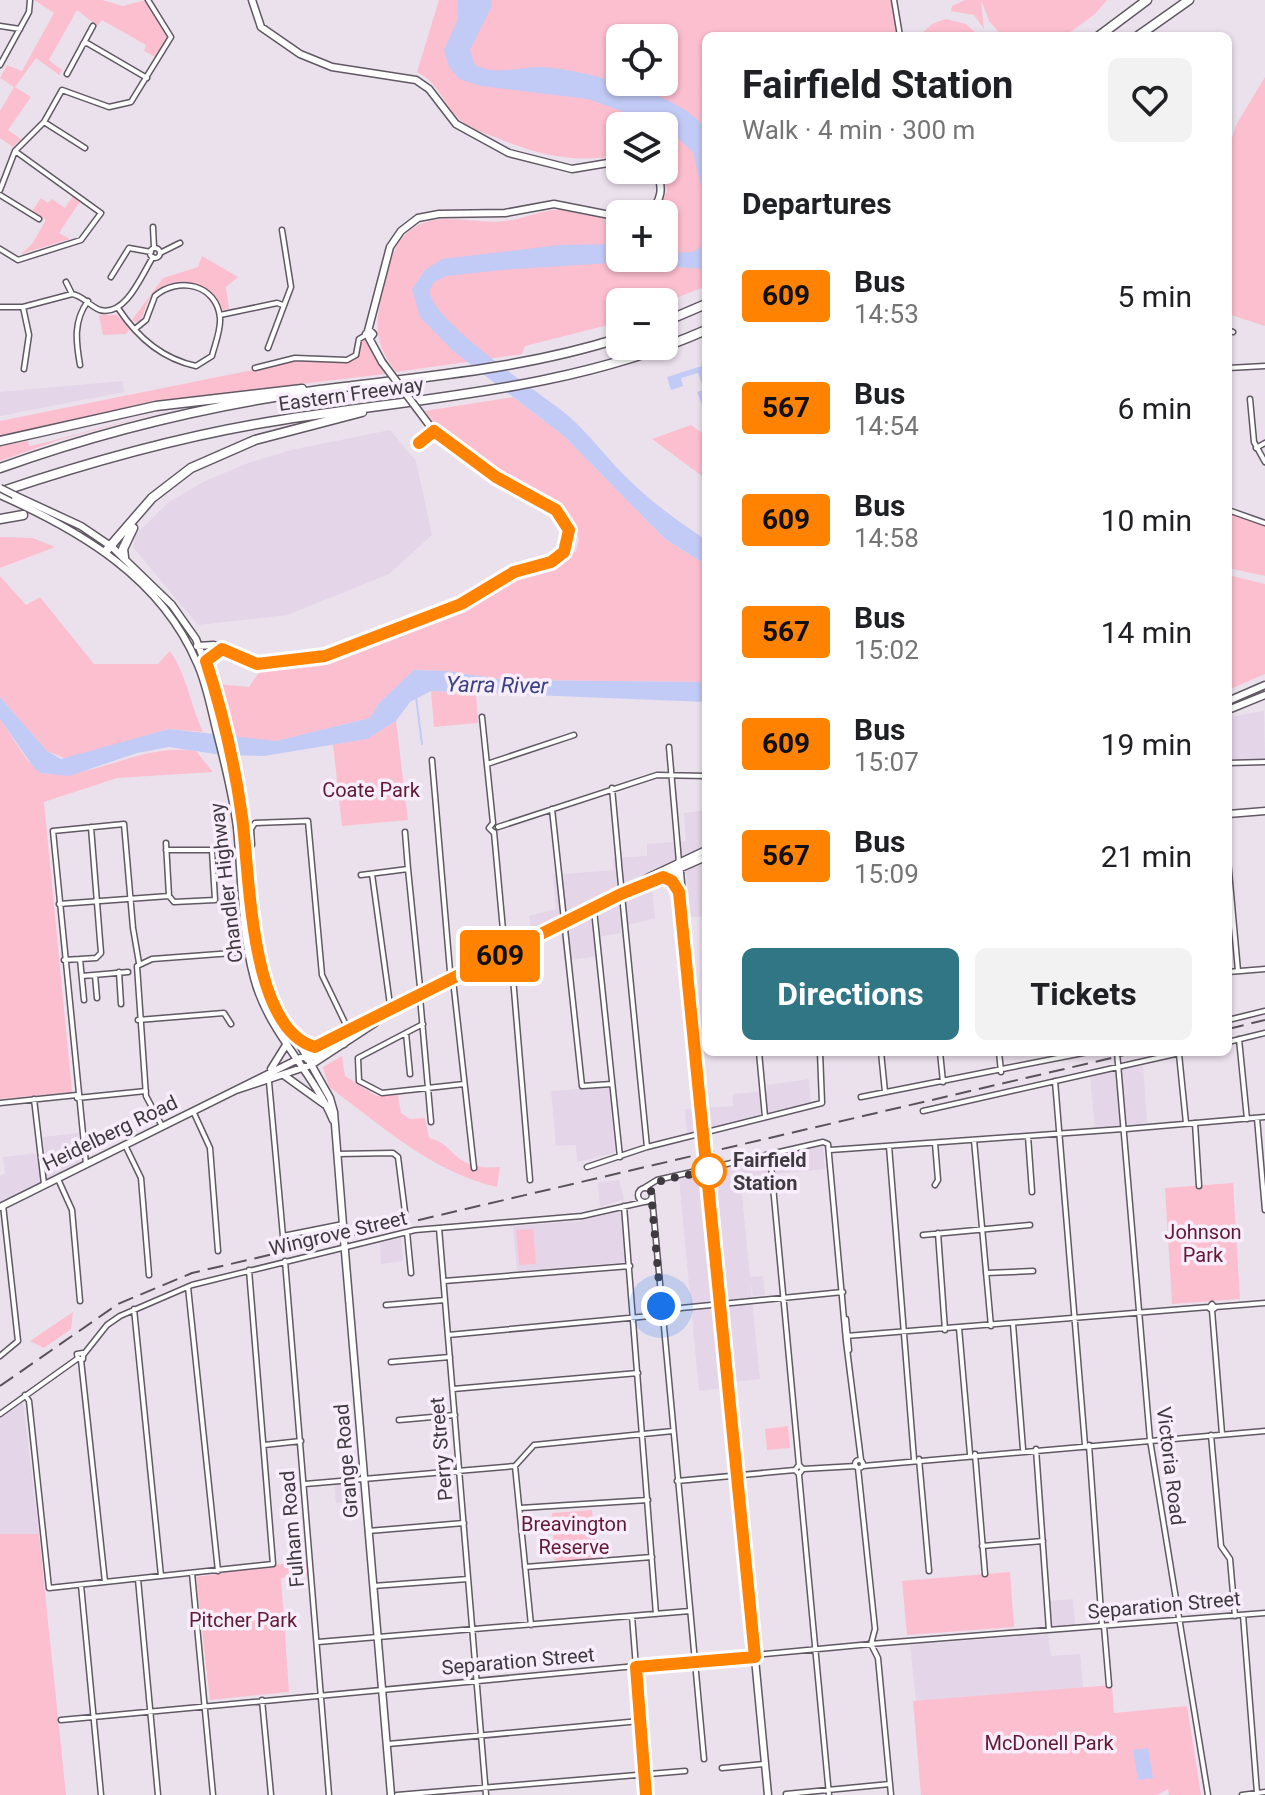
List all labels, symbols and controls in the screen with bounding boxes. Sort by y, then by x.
map controls [606,24,678,360]
button: locate [606,24,678,96]
button: heart [1108,58,1192,142]
text: Fairfield Station [742,63,1013,107]
button: layers [606,112,678,184]
text: Walk · 4 min · 300 m [742,115,975,145]
text: Departures [742,186,892,221]
button: + [606,200,678,272]
text: Bus [854,264,905,299]
text: 609 [762,279,810,312]
text: 5 min [1118,279,1192,314]
button: − [606,288,678,360]
text: 14:53 [854,299,919,329]
street label: Eastern Freeway [277,372,426,416]
text: Bus [854,376,905,411]
text: 567 [762,391,810,424]
text: 6 min [1118,391,1192,426]
text: 14:54 [854,411,919,441]
text: Bus [854,488,905,523]
text: 609 [762,503,810,536]
text: 10 min [1101,503,1192,538]
text: 14:58 [854,523,919,553]
text: Bus [854,600,905,635]
text: 567 [762,615,810,648]
text: 14 min [1101,615,1192,650]
text: 15:02 [854,635,919,665]
water label: Yarra River [446,672,549,698]
text: Bus [854,712,905,747]
text: 609 [762,727,810,760]
text: 19 min [1101,727,1192,762]
text: 15:07 [854,747,919,777]
park label: Coate Park [322,778,421,802]
street label: Chandler Highway [204,801,248,964]
text: Bus [854,824,905,859]
text: 567 [762,839,810,872]
text: 21 min [1101,839,1192,874]
text: 15:09 [854,859,919,889]
line badge: 609 [454,930,546,982]
text: 609 [476,939,524,972]
button: Directions [742,948,959,1040]
button: Tickets [975,948,1192,1040]
street label: Heidelberg Road [39,1090,181,1176]
place label: Fairfield Station [733,1148,807,1195]
marker: Fairfield Station [692,1154,726,1188]
street label: Wingrove Street [267,1205,409,1261]
park label: Johnson Park [1164,1220,1242,1267]
your location [641,1286,681,1326]
street label: Perry Street [425,1396,457,1502]
street label: Grange Road [329,1403,363,1519]
street label: Victoria Road [1152,1405,1190,1527]
street label: Fulham Road [275,1470,309,1588]
park label: Breavington Reserve [521,1512,627,1559]
street label: Separation Street [1087,1586,1241,1624]
park label: Pitcher Park [189,1608,298,1632]
street label: Separation Street [441,1642,595,1680]
park label: McDonell Park [984,1731,1114,1755]

